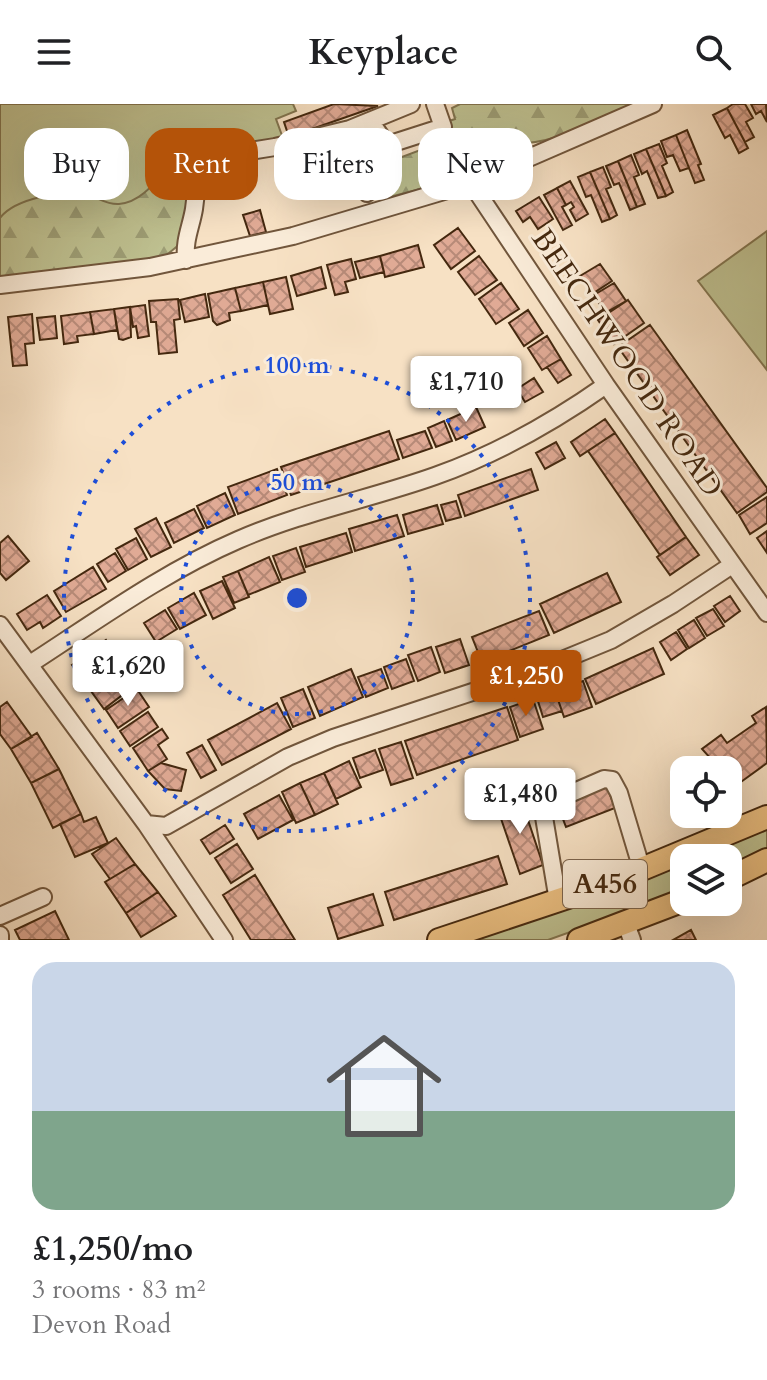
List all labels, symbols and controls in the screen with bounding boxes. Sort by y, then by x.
text: Keyplace [309,28,458,77]
icon: menu [32,30,76,74]
icon: search [691,30,735,74]
chip: Buy [24,128,129,200]
chip: Rent [145,128,258,200]
chip: Filters [274,128,402,200]
chip: New [418,128,533,200]
street label: BEECHWOOD ROAD [522,221,732,505]
text: 100 m [264,349,331,382]
pin: £1,710 [401,356,531,424]
text: £1,710 [429,364,503,399]
text: 50 m [270,466,324,499]
centre of rings [283,584,311,612]
pin: £1,620 [63,640,193,708]
text: £1,620 [91,648,165,683]
pin: £1,250 [461,650,591,718]
text: £1,250 [489,658,563,693]
map controls [670,756,742,916]
button: locate [670,756,742,828]
pin: £1,480 [455,768,585,836]
text: £1,480 [483,776,557,811]
button: layers [670,844,742,916]
road number: A456 [563,860,647,908]
icon: home [312,1014,456,1158]
text: £1,250/mo [32,1226,193,1272]
text: 3 rooms · 83 m² [32,1272,205,1307]
text: Devon Road [32,1307,171,1342]

